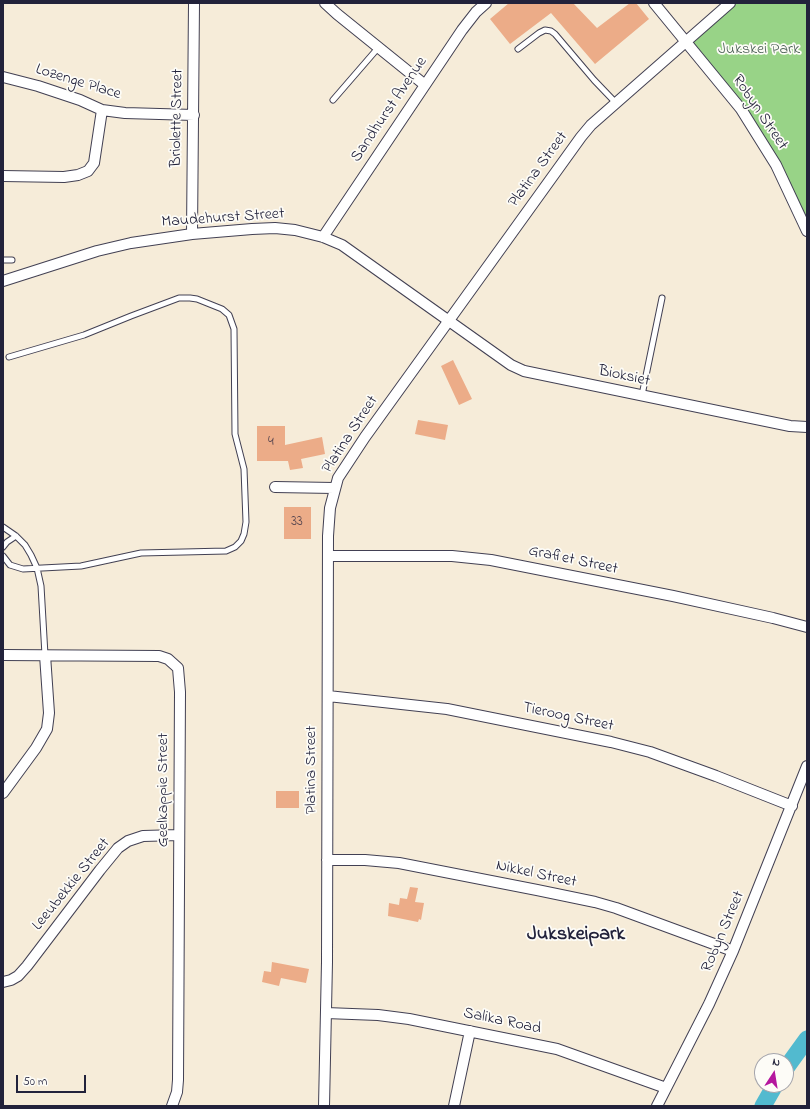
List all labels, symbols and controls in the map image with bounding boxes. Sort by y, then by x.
park label: Jukskei Park [718,40,800,60]
street label: Sandhurst Avenue [348,54,432,166]
street label: Lozenge Place [33,61,123,105]
street label: Briolette Street [168,69,188,167]
street label: Robyn Street [727,72,791,154]
street label: Platina Street [505,128,573,212]
street label: Maudehurst Street [161,205,285,233]
street label: Bioksiet [597,362,651,392]
street label: Platina Street [319,393,383,477]
house number: 4 [268,435,274,451]
house number: 33 [291,515,303,531]
street label: Grafiet Street [527,542,619,580]
street label: Tieroog Street [521,699,615,737]
street label: Platina Street [302,726,322,814]
street label: Geelkappie Street [154,733,174,847]
street label: Leeubekkie Street [29,835,115,935]
street label: Nikkel Street [494,857,578,893]
street label: Robyn Street [698,889,750,975]
district label: Jukskeipark [527,924,625,948]
street label: Salika Road [461,1004,543,1040]
north arrow [754,1053,794,1093]
text: N [771,1054,782,1071]
scale bar [18,1067,88,1093]
text: 50 m [23,1073,47,1091]

